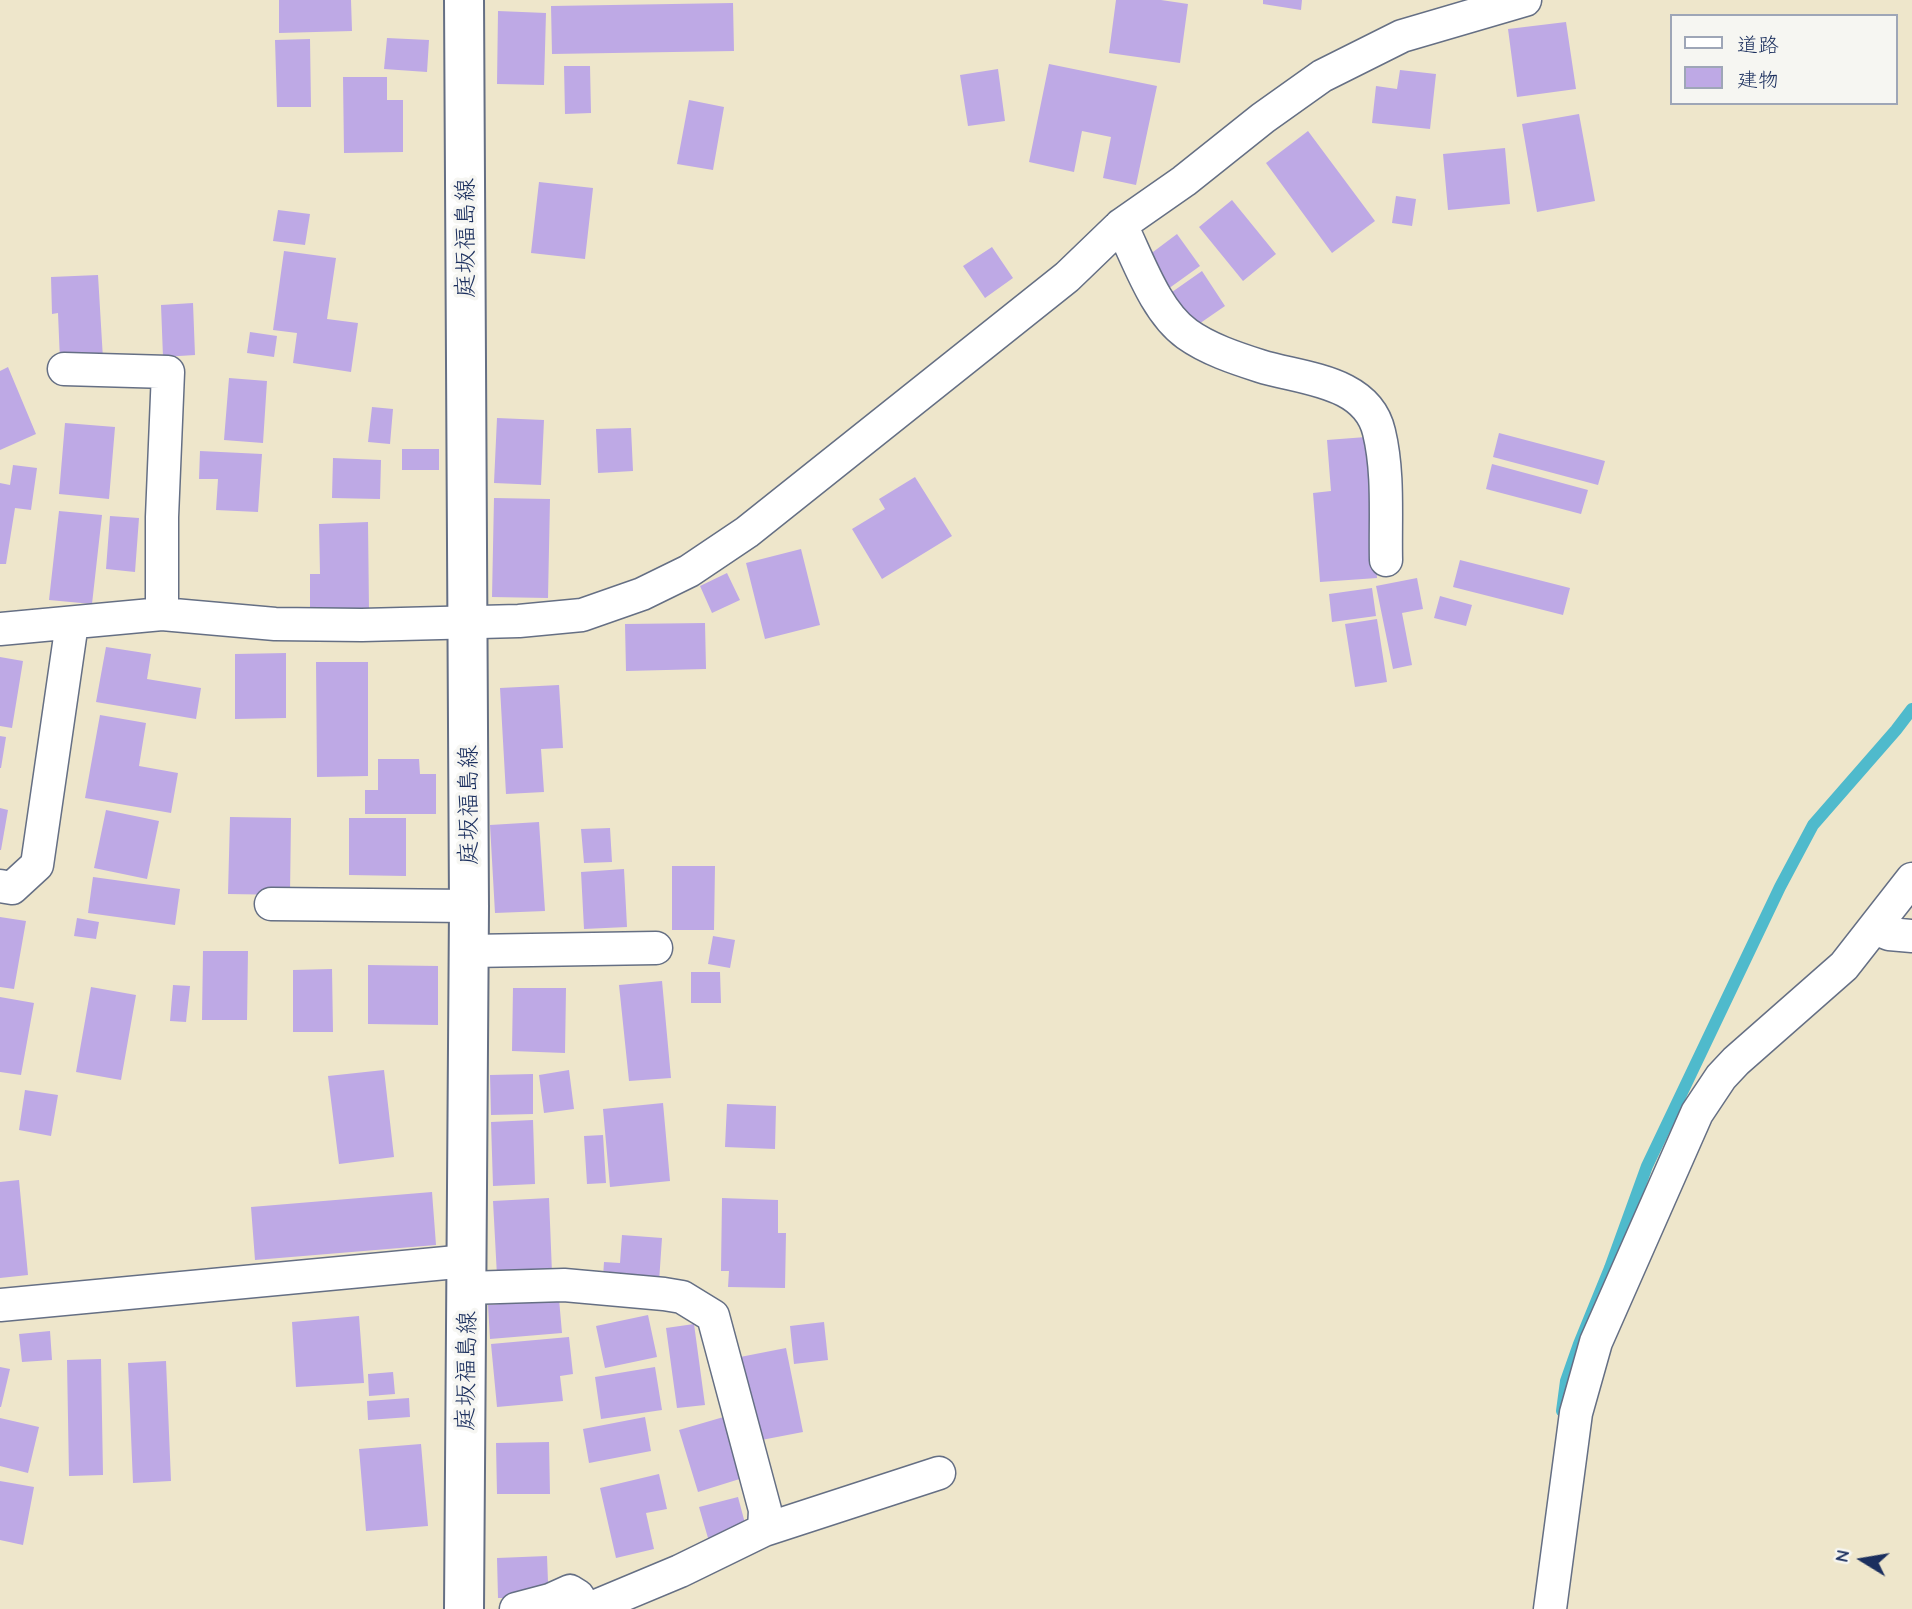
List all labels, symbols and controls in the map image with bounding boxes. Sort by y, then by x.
legend [1671,14,1898,105]
text: 道路 [1737,33,1779,57]
text: 建物 [1737,68,1779,92]
street label: 庭坂福島線 [452,178,480,298]
street label: 庭坂福島線 [455,745,483,865]
street label: 庭坂福島線 [452,1311,482,1431]
north arrow [1828,1525,1898,1595]
text: N [1830,1548,1854,1564]

